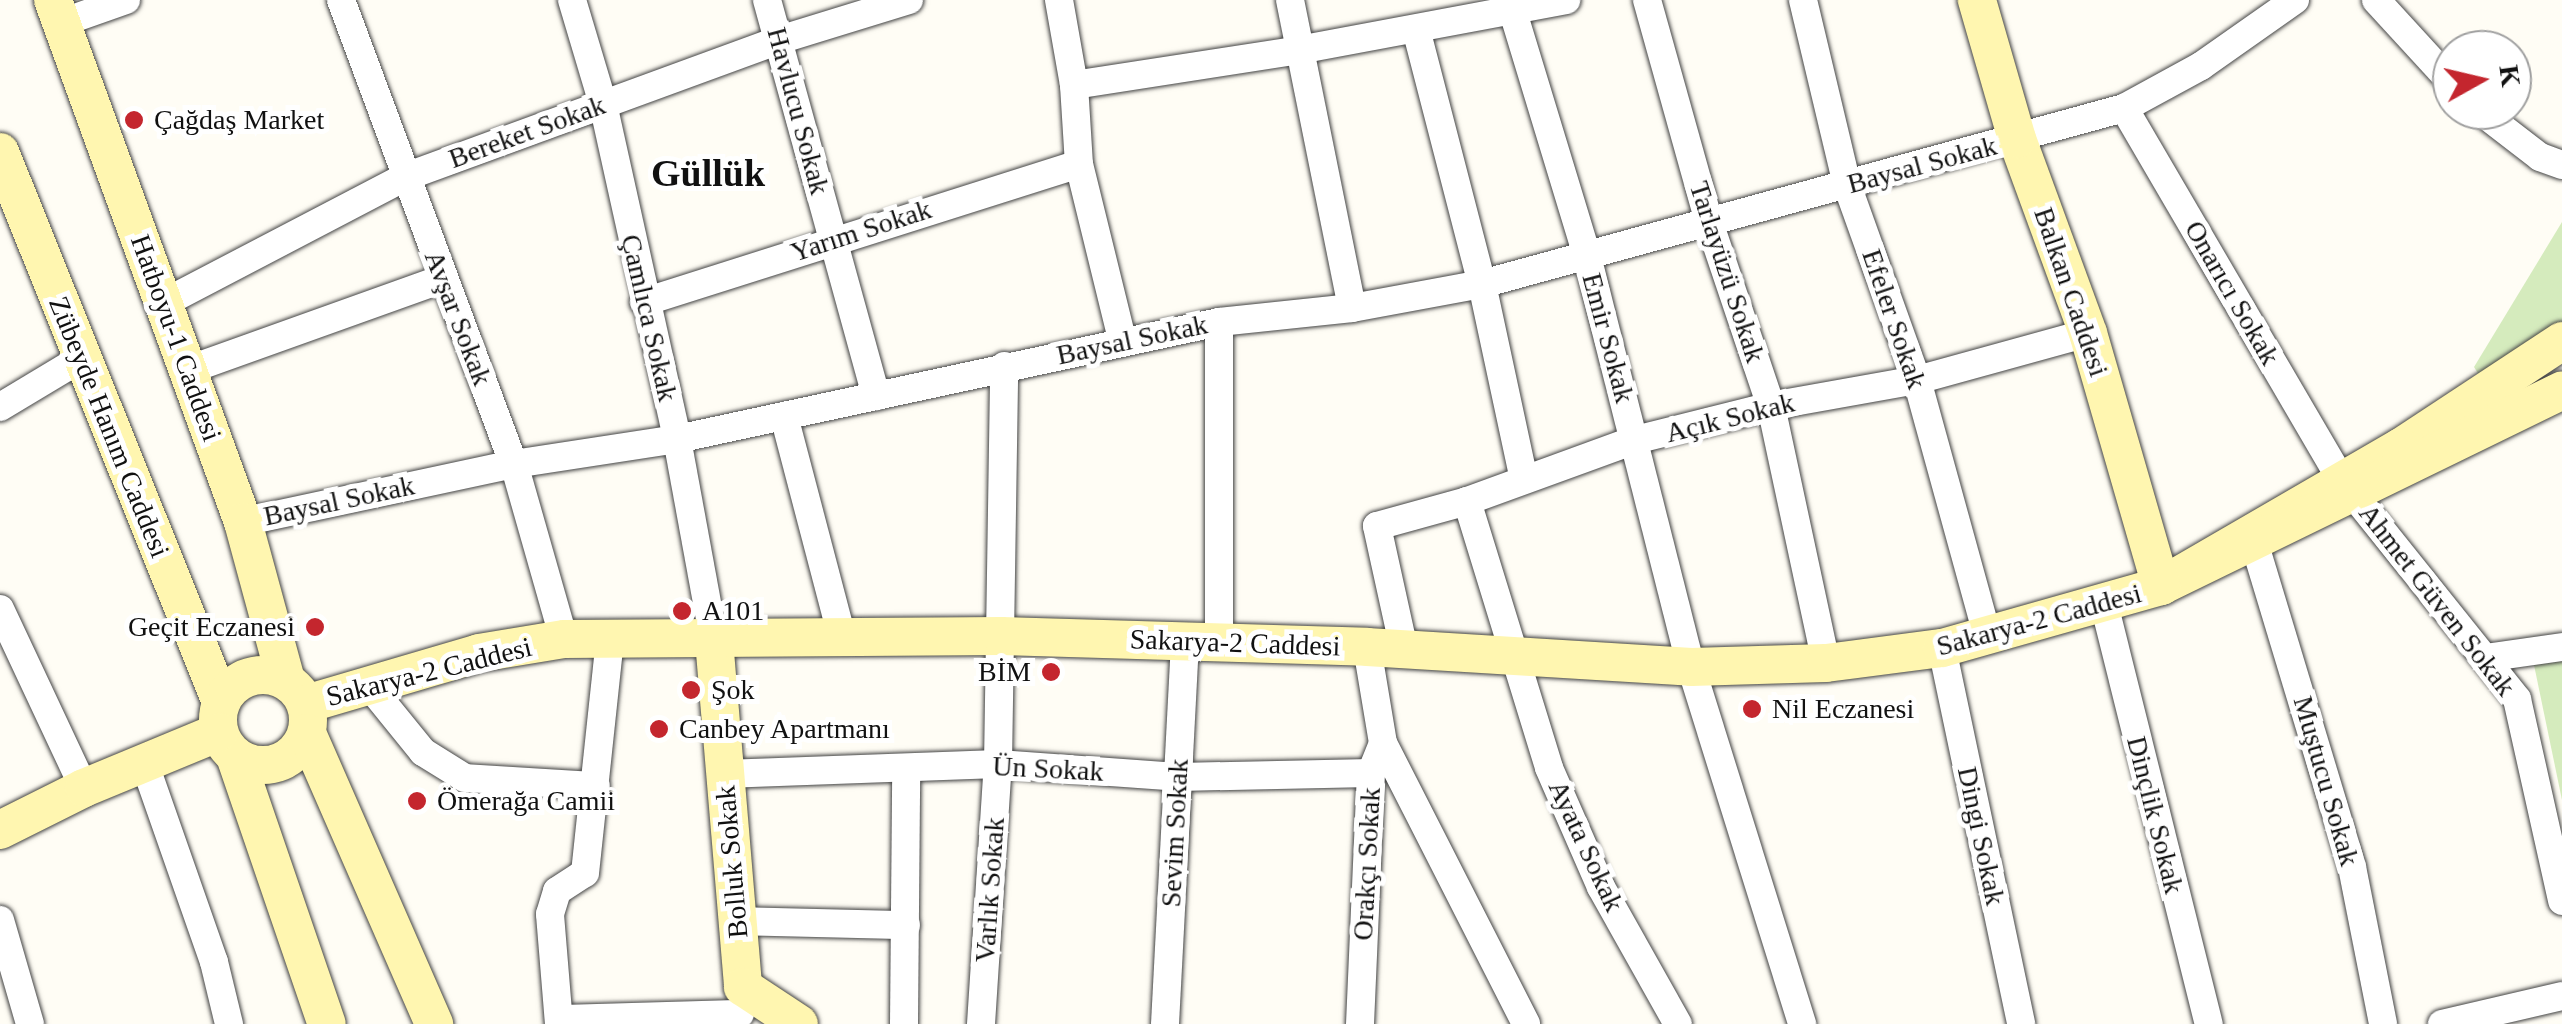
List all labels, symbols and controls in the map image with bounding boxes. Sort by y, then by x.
street label: Havlucu Sokak [760,24,836,198]
north arrow [2432,30,2532,130]
text: K [2493,63,2527,89]
street label: Bereket Sokak [444,88,610,176]
place label: Çağdaş Market [154,103,324,137]
marker: Çağdaş Market [123,109,145,131]
street label: Baysal Sokak [1844,129,2000,201]
district label: Güllük [651,151,765,197]
street label: Tarlayüzü Sokak [1682,177,1772,367]
street label: Yarım Sokak [787,193,935,269]
street label: Balkan Caddesi [2026,203,2116,381]
street label: Onarıcı Sokak [2177,215,2287,371]
street label: Hatboyu-1 Caddesi [123,230,229,446]
street label: Çamlıca Sokak [613,231,685,405]
street label: Efeler Sokak [1854,245,1934,393]
street label: Avşar Sokak [417,246,499,390]
street label: Emir Sokak [1575,269,1641,407]
street label: Zübeyde Hanım Caddesi [41,292,177,562]
street label: Baysal Sokak [1054,308,1210,372]
street label: Açık Sokak [1662,386,1798,450]
street label: Baysal Sokak [261,469,417,533]
street label: Ahmet Güven Sokak [2351,497,2523,703]
street label: Sakarya-2 Caddesi [1933,577,2145,663]
place label: A101 [702,594,764,628]
marker: A101 [671,600,693,622]
place label: Geçit Eczanesi [128,610,295,644]
marker: Geçit Eczanesi [304,616,326,638]
street label: Sakarya-2 Caddesi [1129,623,1341,663]
street label: Sakarya-2 Caddesi [323,630,535,714]
place label: BİM [978,655,1031,689]
marker: BİM [1040,661,1062,683]
place label: Şok [711,673,755,707]
marker: Şok [680,679,702,701]
place label: Nil Eczanesi [1772,692,1914,726]
street label: Muştucu Sokak [2286,692,2366,870]
marker: Nil Eczanesi [1741,698,1763,720]
place label: Canbey Apartmanı [679,712,891,746]
marker: Canbey Apartmanı [648,718,670,740]
street label: Dinçlik Sokak [2119,733,2191,897]
street label: Ün Sokak [992,749,1104,789]
street label: Sevim Sokak [1154,758,1196,908]
street label: Dingi Sokak [1950,764,2012,908]
street label: Ayata Sokak [1541,775,1631,917]
place label: Ömerağa Camii [437,784,615,818]
street label: Bolluk Sokak [709,784,755,940]
street label: Orakçı Sokak [1346,787,1388,941]
marker: Ömerağa Camii [406,790,428,812]
street label: Varlık Sokak [968,816,1012,964]

